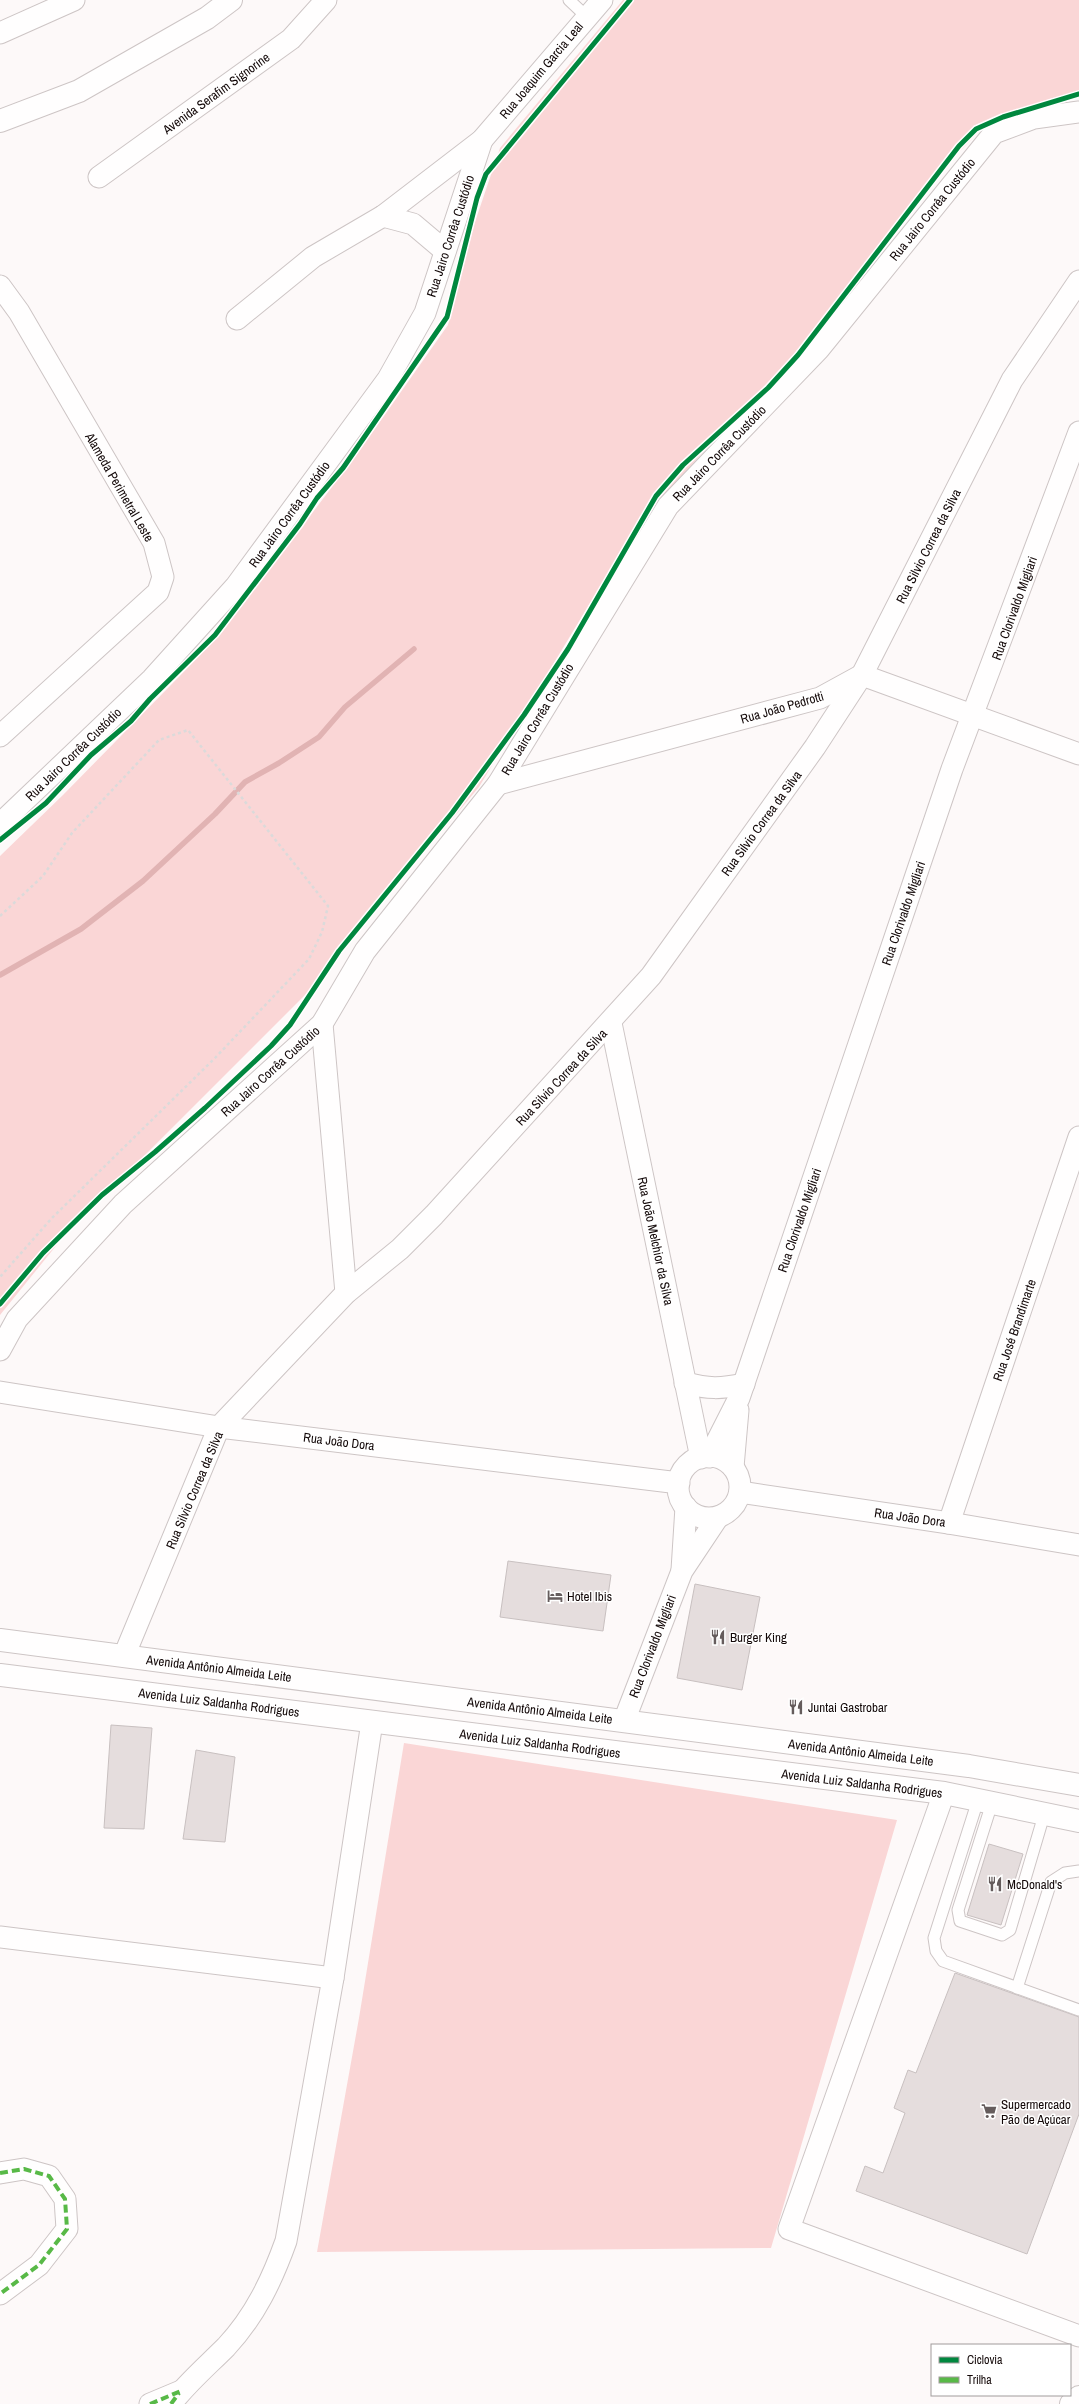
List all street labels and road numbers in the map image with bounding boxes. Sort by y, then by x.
street label: Rua Joaquim Garcia Leal [496,18,587,122]
street label: Avenida Serafim Signorine [159,49,273,139]
street label: Rua Jairo Corrêa Custódio [886,154,979,264]
street label: Rua Jairo Corrêa Custódio [423,173,478,299]
street label: Rua Jairo Corrêa Custódio [669,402,770,505]
street label: Alameda Perimetral Leste [81,429,158,545]
street label: Rua Jairo Corrêa Custódio [245,458,334,571]
street label: Rua Silvio Correa da Silva [892,486,965,606]
street label: Rua Clorivaldo Migliari [988,554,1041,662]
street label: Rua Jairo Corrêa Custódio [497,660,578,778]
street label: Rua João Pedrotti [738,687,826,727]
street label: Rua Jairo Corrêa Custódio [22,704,125,805]
street label: Rua Silvio Correa da Silva [717,767,805,879]
street label: Rua Clorivaldo Migliari [878,859,929,967]
street label: Rua Jairo Corrêa Custódio [217,1022,323,1120]
street label: Rua Silvio Correa da Silva [512,1025,611,1129]
street label: Rua Clorivaldo Migliari [774,1166,825,1274]
street label: Rua João Melchior da Silva [634,1175,677,1307]
street label: Rua José Brandimarte [989,1277,1040,1383]
street label: Rua Silvio Correa da Silva [162,1429,227,1552]
street label: Rua João Dora [302,1429,376,1454]
street label: Rua João Dora [873,1504,947,1531]
street label: Rua Clorivaldo Migliari [625,1592,680,1700]
street label: Avenida Antônio Almeida Leite [144,1651,293,1686]
street label: Avenida Luiz Saldanha Rodrigues [136,1684,300,1721]
street label: Avenida Antônio Almeida Leite [465,1693,614,1728]
street label: Avenida Luiz Saldanha Rodrigues [457,1725,621,1762]
street label: Avenida Antônio Almeida Leite [786,1735,935,1770]
street label: Avenida Luiz Saldanha Rodrigues [779,1765,943,1802]

